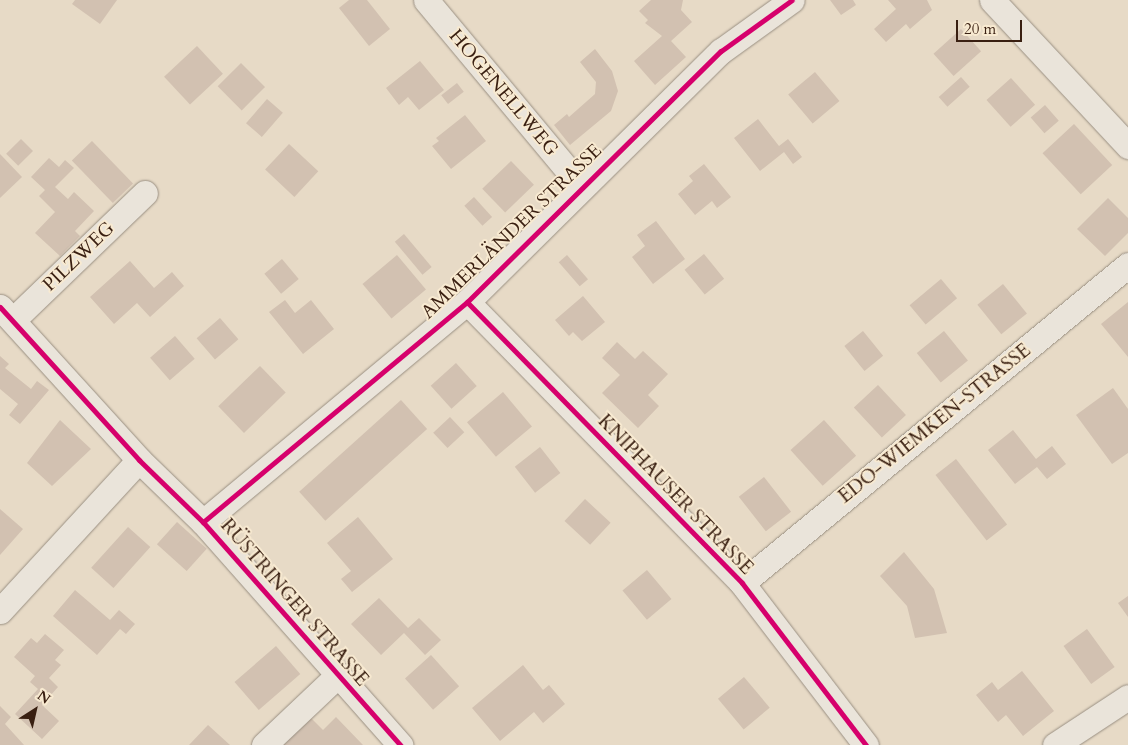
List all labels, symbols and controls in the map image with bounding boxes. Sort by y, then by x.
scale bar [958,10,1024,42]
text: 20 m [964,19,996,39]
street label: HOGENELLWEG [444,25,562,161]
street label: AMMERLÄNDER STRASSE [417,140,607,324]
street label: PILZWEG [39,217,119,297]
street label: EDO-WIEMKEN-STRASSE [834,339,1036,509]
street label: KNIPHAUSER STRASSE [593,410,757,580]
street label: RÜSTRINGER STRASSE [215,515,373,691]
north arrow [10,685,60,735]
text: N [33,686,54,709]

